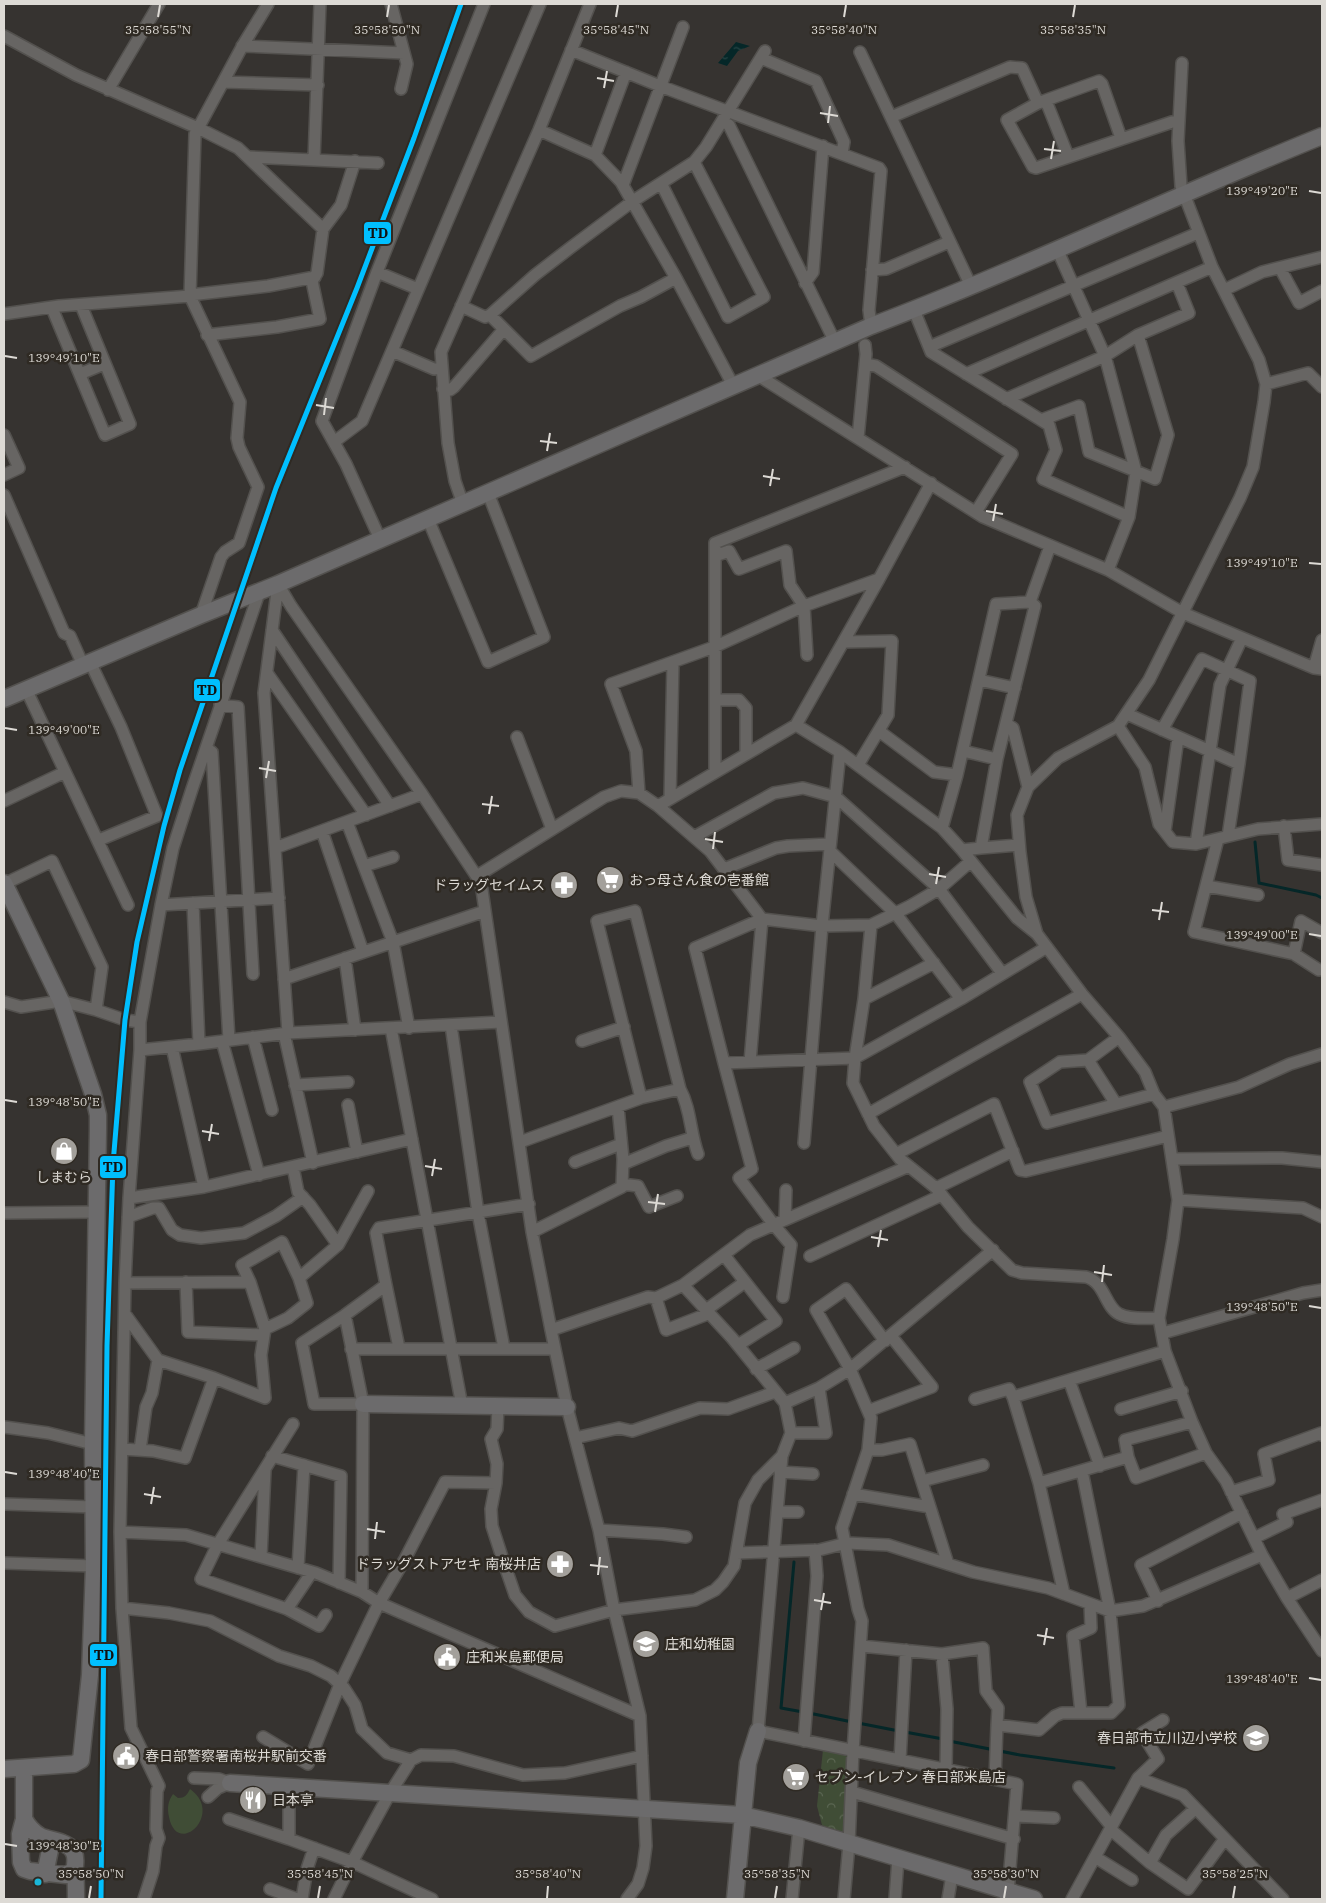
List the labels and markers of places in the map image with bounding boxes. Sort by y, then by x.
supermarket icon: おっ母さん食の壱番館 [595,865,625,895]
pharmacy icon: ドラッグセイムス [549,870,579,900]
place label: おっ母さん食の壱番館 [629,871,769,889]
place label: ドラッグセイムス [433,876,545,894]
shop icon: しまむら [49,1136,79,1166]
place label: しまむら [36,1168,92,1186]
pharmacy icon: ドラッグストアセキ 南桜井店 [545,1549,575,1579]
place label: ドラッグストアセキ 南桜井店 [356,1555,541,1573]
school or university icon: 庄和幼稚園 [631,1629,661,1659]
place label: 庄和幼稚園 [665,1635,735,1653]
public building icon: 庄和米島郵便局 [432,1642,462,1672]
place label: 庄和米島郵便局 [466,1648,564,1666]
school or university icon: 春日部市立川辺小学校 [1241,1723,1271,1753]
place label: 春日部市立川辺小学校 [1097,1729,1237,1747]
public building icon: 春日部警察署南桜井駅前交番 [111,1741,141,1771]
place label: 春日部警察署南桜井駅前交番 [145,1747,327,1765]
supermarket icon: セブン-イレブン 春日部米島店 [781,1762,811,1792]
place label: セブン-イレブン 春日部米島店 [815,1768,1006,1786]
restaurant icon: 日本亭 [238,1785,268,1815]
place label: 日本亭 [272,1791,314,1809]
unlabelled marker [33,1877,43,1887]

